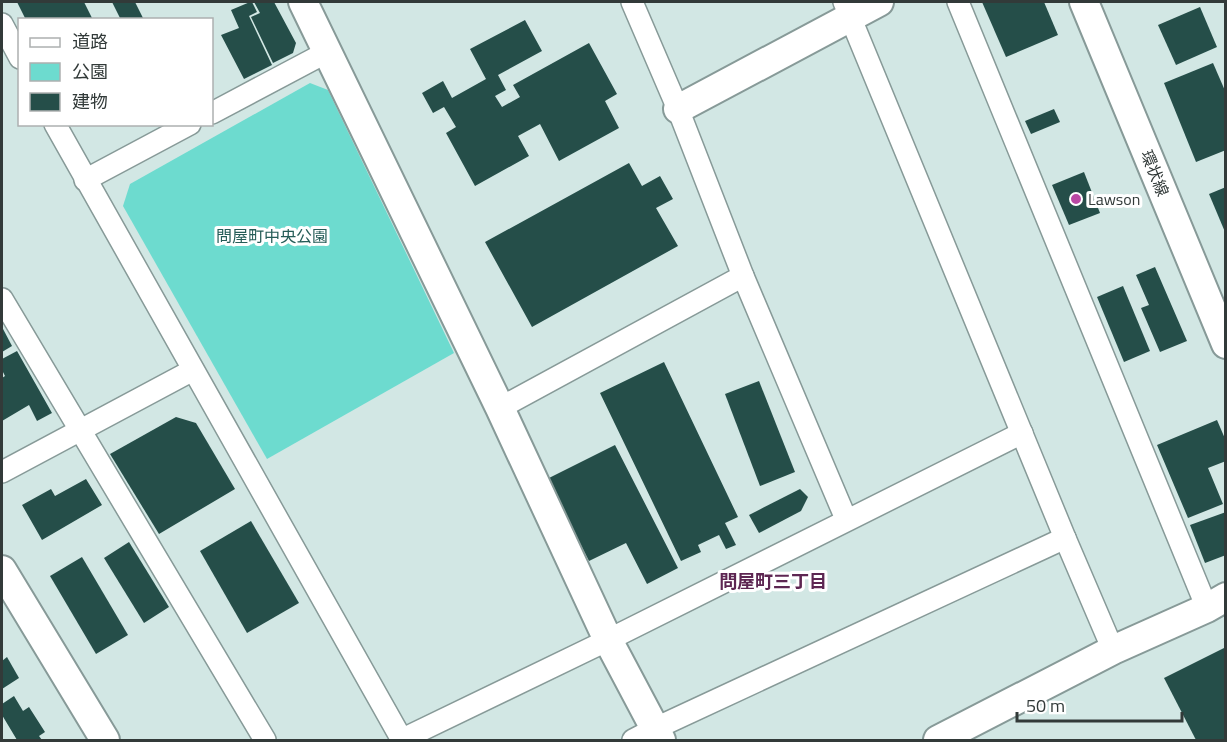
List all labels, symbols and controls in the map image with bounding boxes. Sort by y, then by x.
legend [18,18,213,126]
text: 道路 [72,28,108,55]
text: 公園 [72,58,108,85]
text: 建物 [72,88,108,115]
street label: 環状線 [1135,146,1175,200]
place label: Lawson [1088,187,1140,211]
marker: Lawson [1069,192,1083,206]
park label: 問屋町中央公園 [216,224,328,248]
district label: 問屋町三丁目 [719,568,827,595]
scale bar [1017,685,1182,723]
text: 50 m [1026,692,1065,719]

